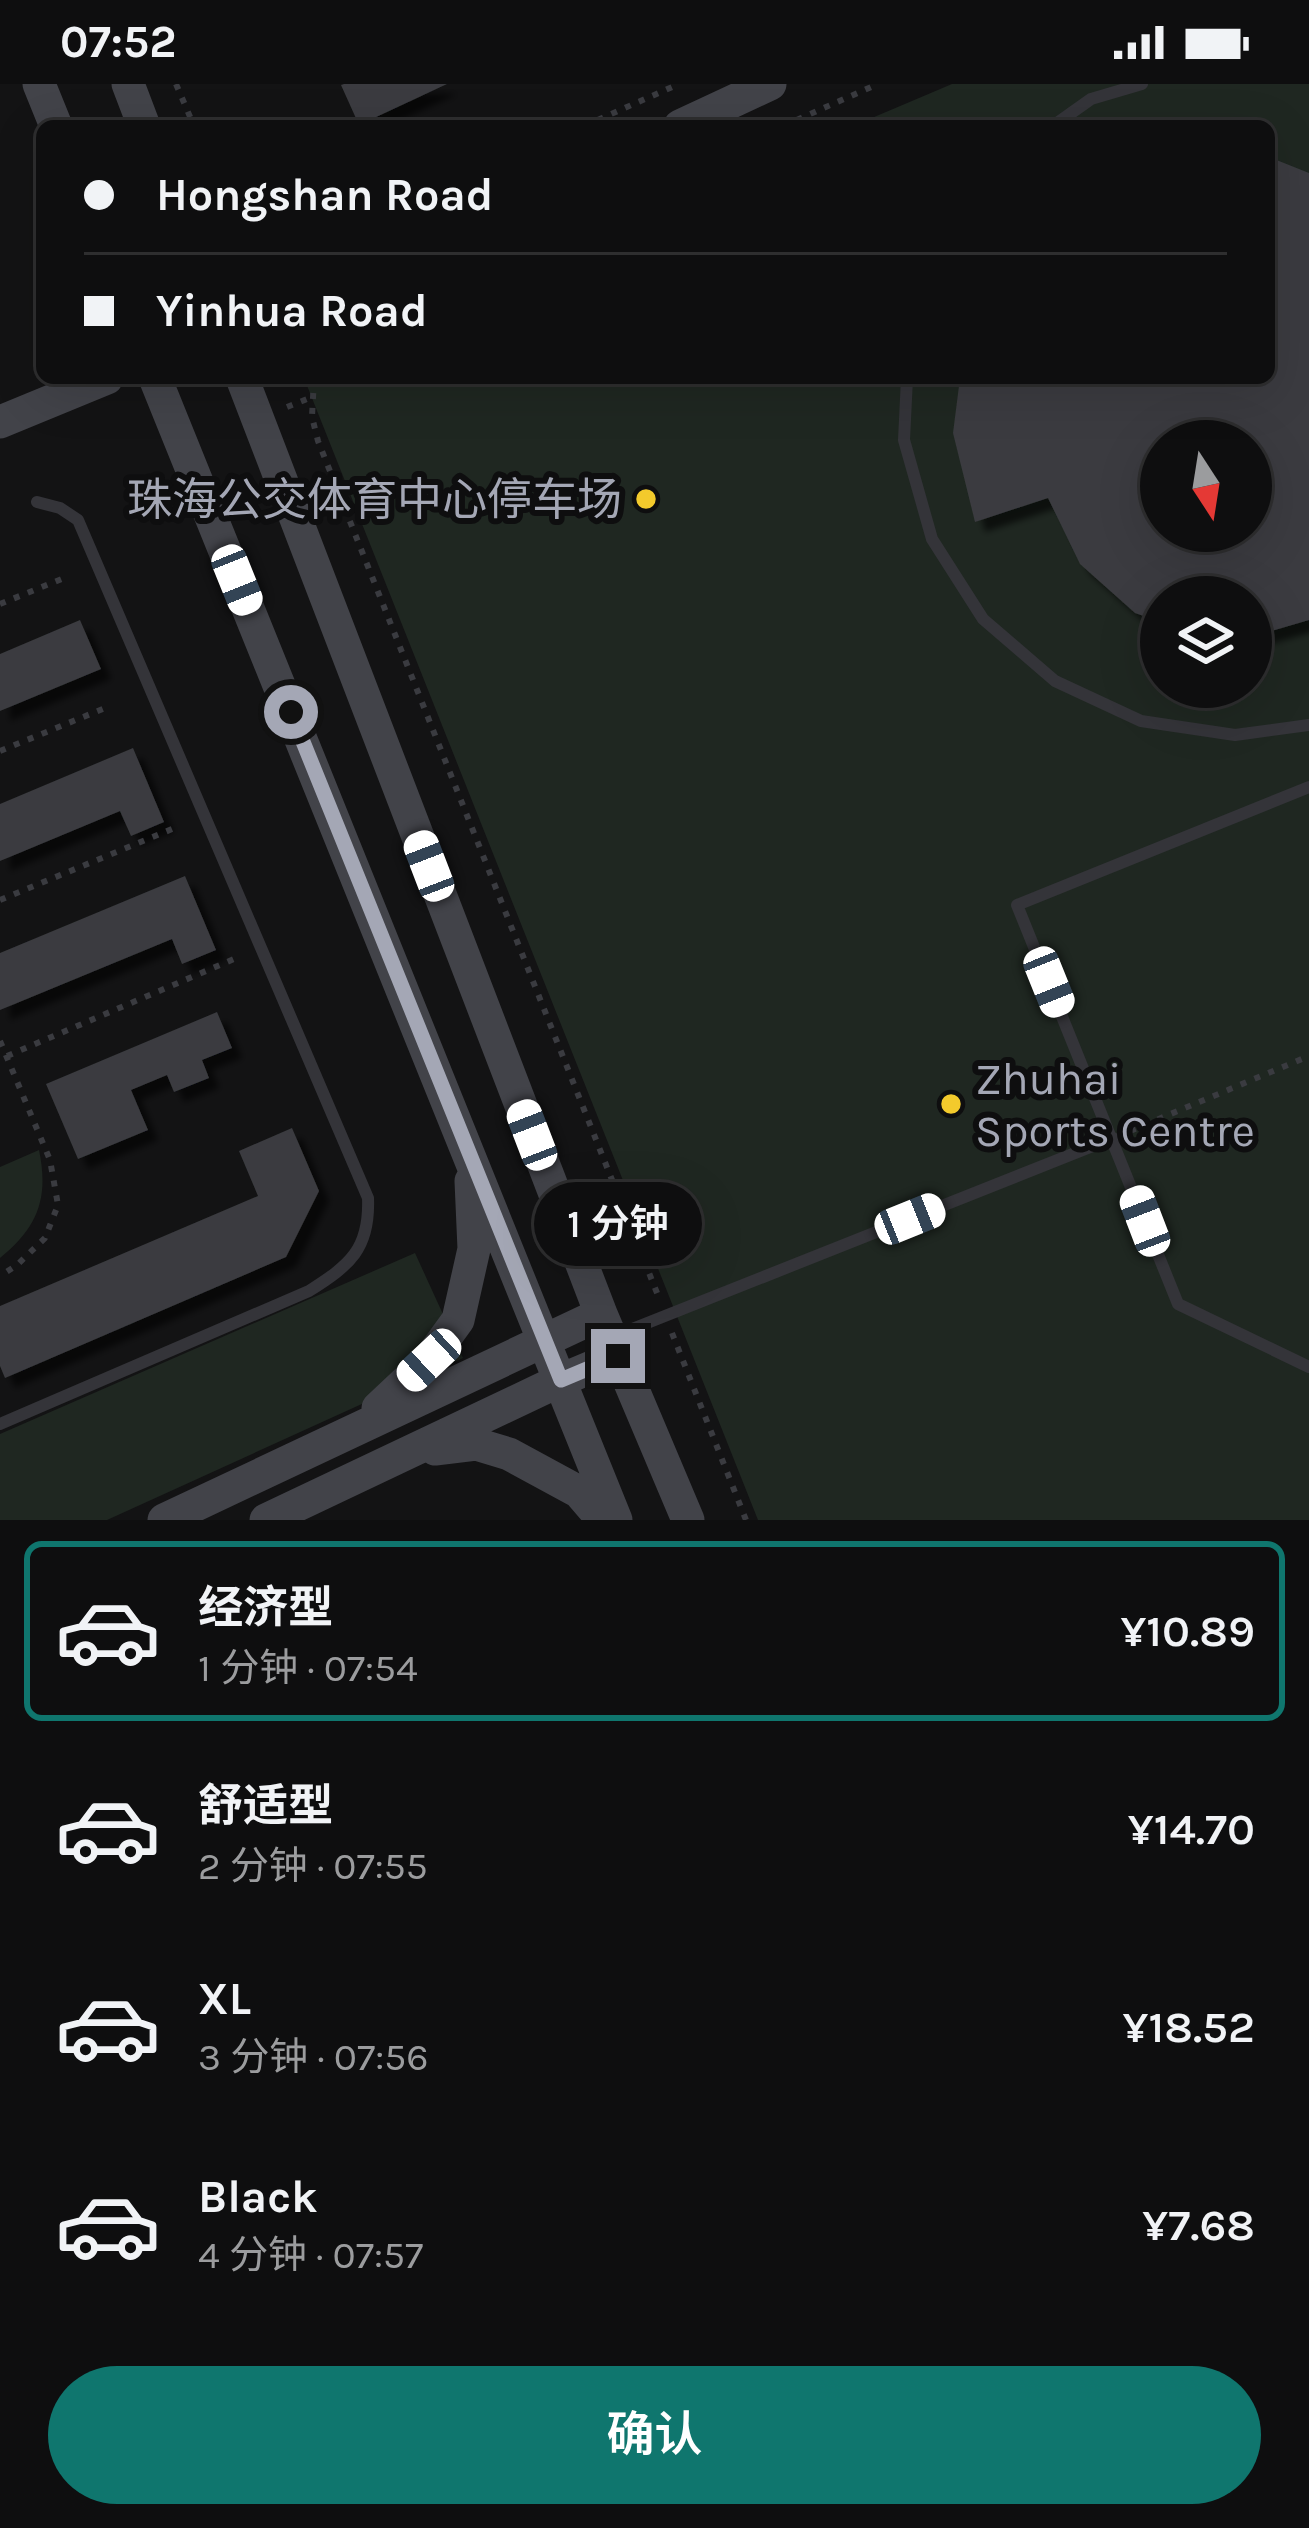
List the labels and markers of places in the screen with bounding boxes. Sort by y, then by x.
place label: 珠海公交体育中心停车场 [127,474,622,526]
marker: 珠海公交体育中心停车场 [633,486,659,512]
place label: Zhuhai Sports Centre [975,1053,1255,1157]
marker: Zhuhai Sports Centre [938,1091,964,1117]

